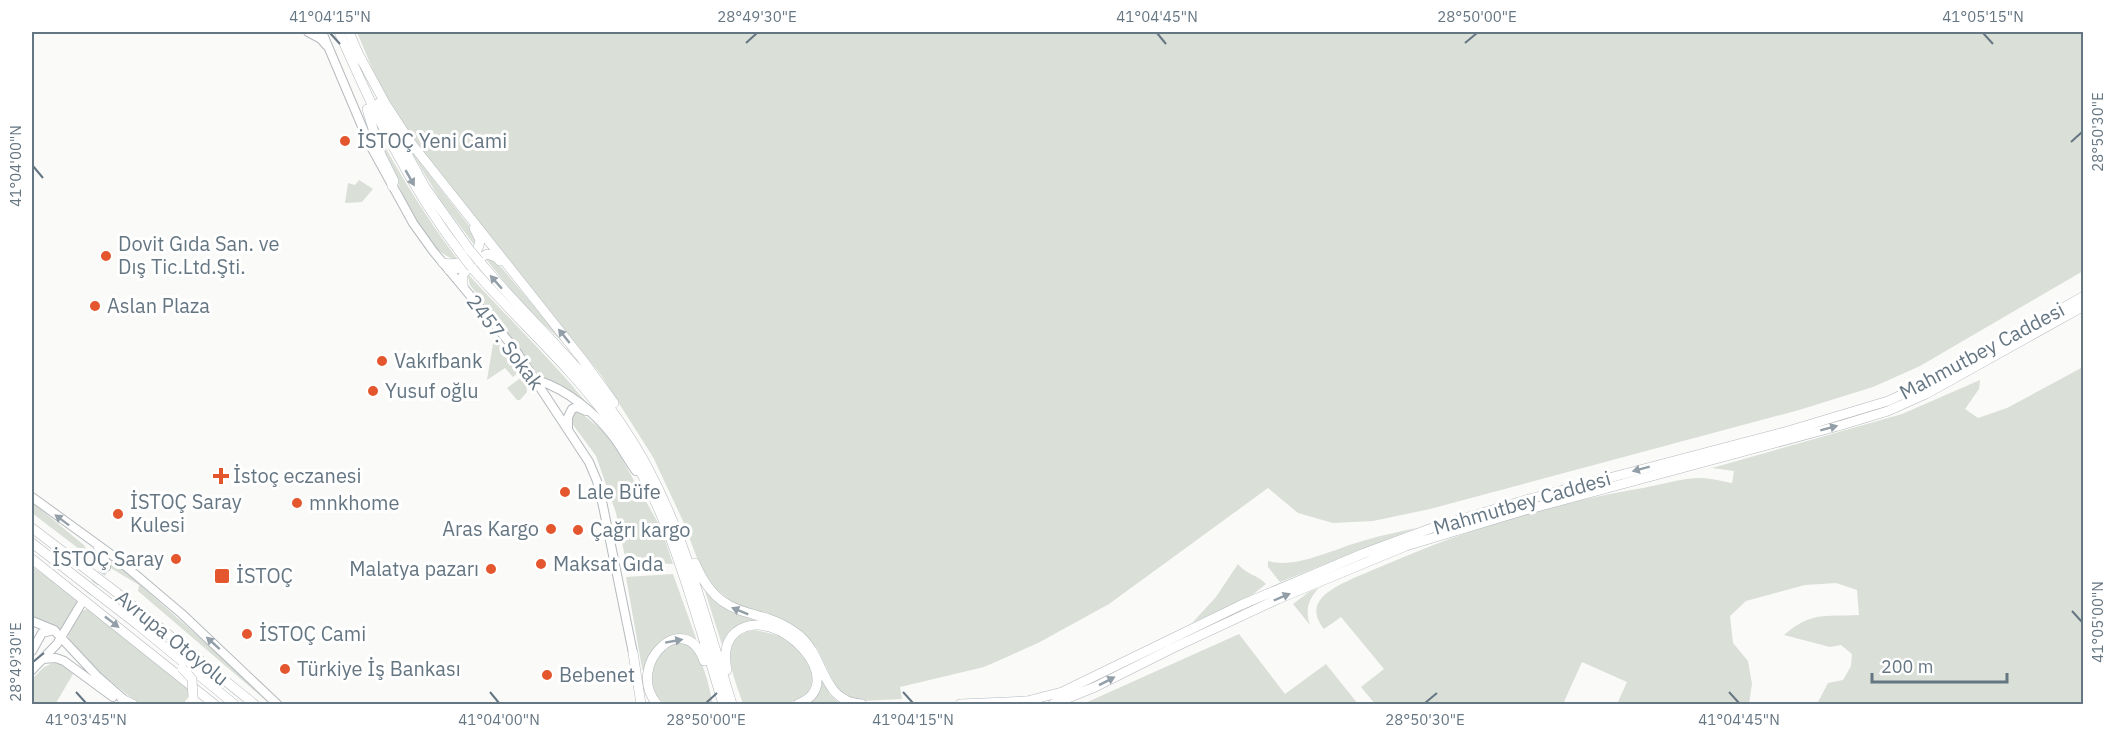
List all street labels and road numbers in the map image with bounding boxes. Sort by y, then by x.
street label: 2457. Sokak [461,289,550,395]
street label: Mahmutbey Caddesi [1894,296,2069,406]
street label: Mahmutbey Caddesi [1430,464,1614,541]
street label: Avrupa Otoyolu [110,584,234,692]

